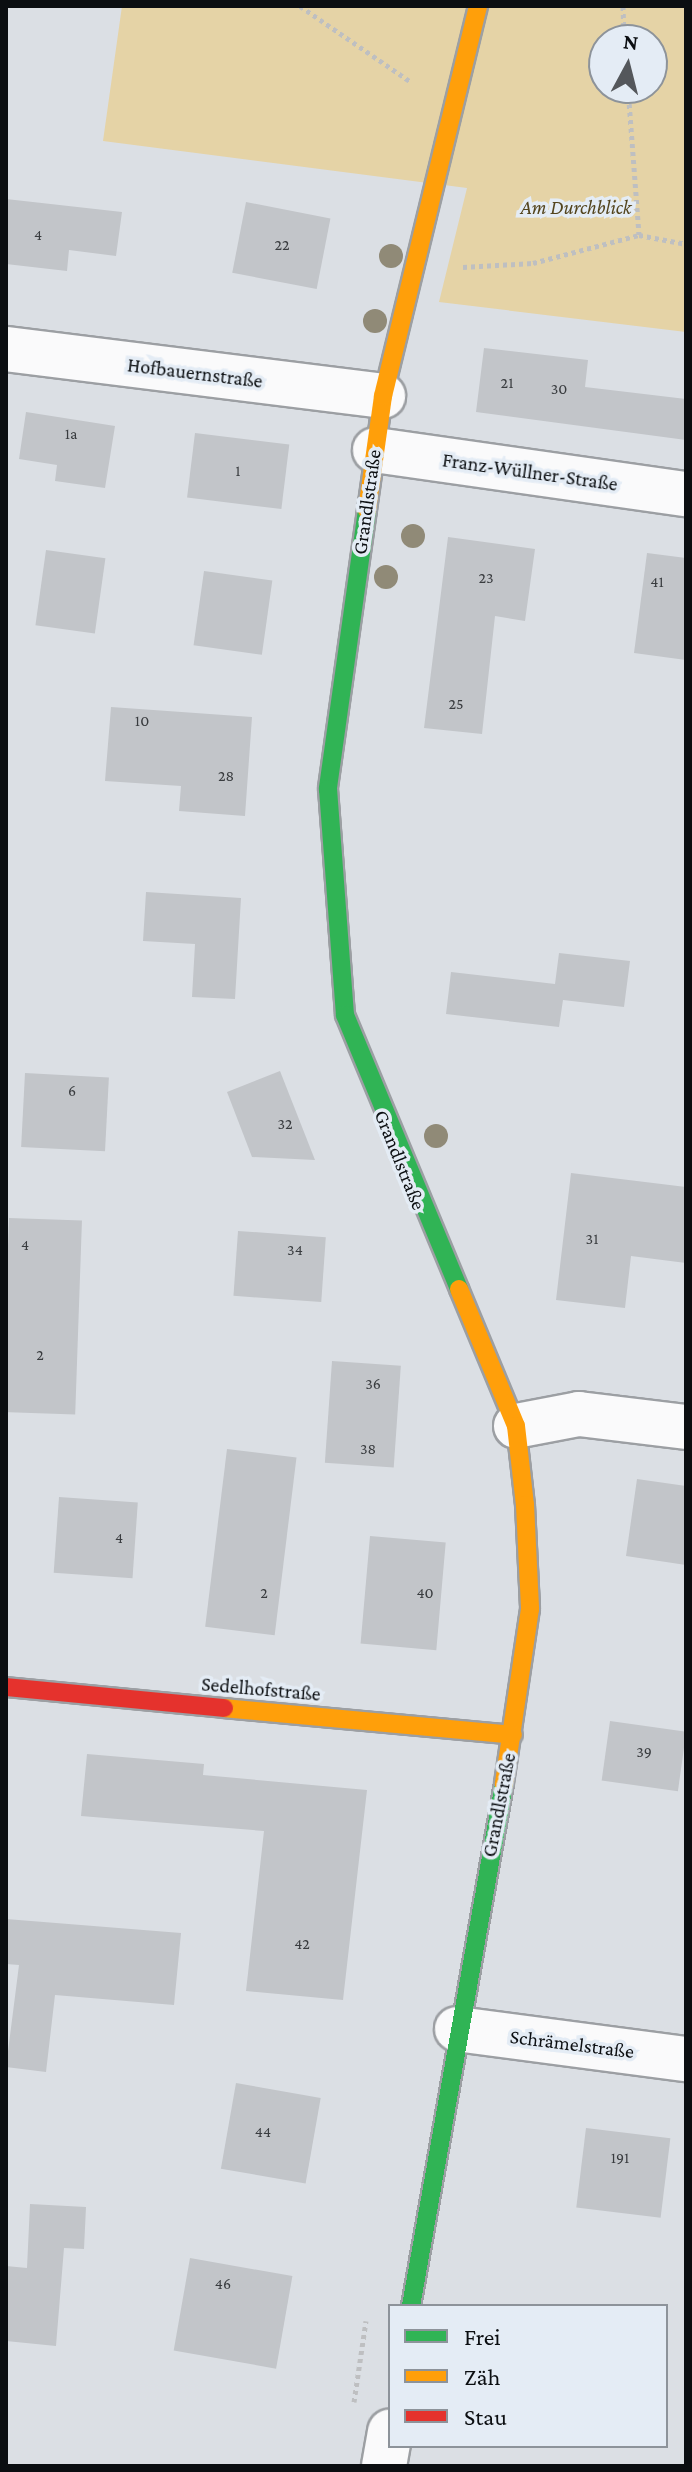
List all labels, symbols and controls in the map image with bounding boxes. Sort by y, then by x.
north arrow [588,24,668,104]
text: N [622,28,640,55]
park label: Am Durchblick [520,195,632,219]
house number: 4 [34,225,42,245]
house number: 22 [274,235,290,255]
street label: Hofbauernstraße [126,353,264,393]
house number: 21 [501,373,513,393]
house number: 30 [551,379,567,399]
house number: 1a [65,424,77,444]
street label: Grandlstraße [348,448,386,556]
street label: Franz-Wüllner-Straße [441,448,619,496]
house number: 1 [235,461,241,481]
house number: 23 [478,568,494,588]
house number: 41 [650,572,664,592]
house number: 25 [448,694,464,714]
house number: 10 [135,711,149,731]
house number: 28 [218,766,234,786]
house number: 6 [68,1081,76,1101]
street label: Grandlstraße [369,1107,431,1213]
house number: 32 [277,1114,293,1134]
house number: 31 [586,1229,598,1249]
house number: 4 [21,1235,29,1255]
house number: 34 [287,1240,303,1260]
house number: 2 [36,1345,44,1365]
house number: 36 [365,1374,381,1394]
house number: 38 [360,1439,376,1459]
house number: 4 [115,1528,123,1548]
house number: 2 [260,1583,268,1603]
house number: 40 [416,1583,434,1603]
street label: Sedelhofstraße [200,1672,322,1706]
house number: 39 [636,1742,652,1762]
street label: Grandlstraße [477,1751,521,1859]
house number: 42 [294,1934,310,1954]
street label: Schrämelstraße [509,2024,635,2064]
house number: 44 [255,2122,271,2142]
house number: 191 [611,2148,629,2168]
house number: 46 [215,2274,231,2294]
legend [388,2304,668,2448]
text: Frei [464,2323,501,2350]
text: Zäh [464,2363,501,2390]
text: Stau [464,2403,507,2430]

